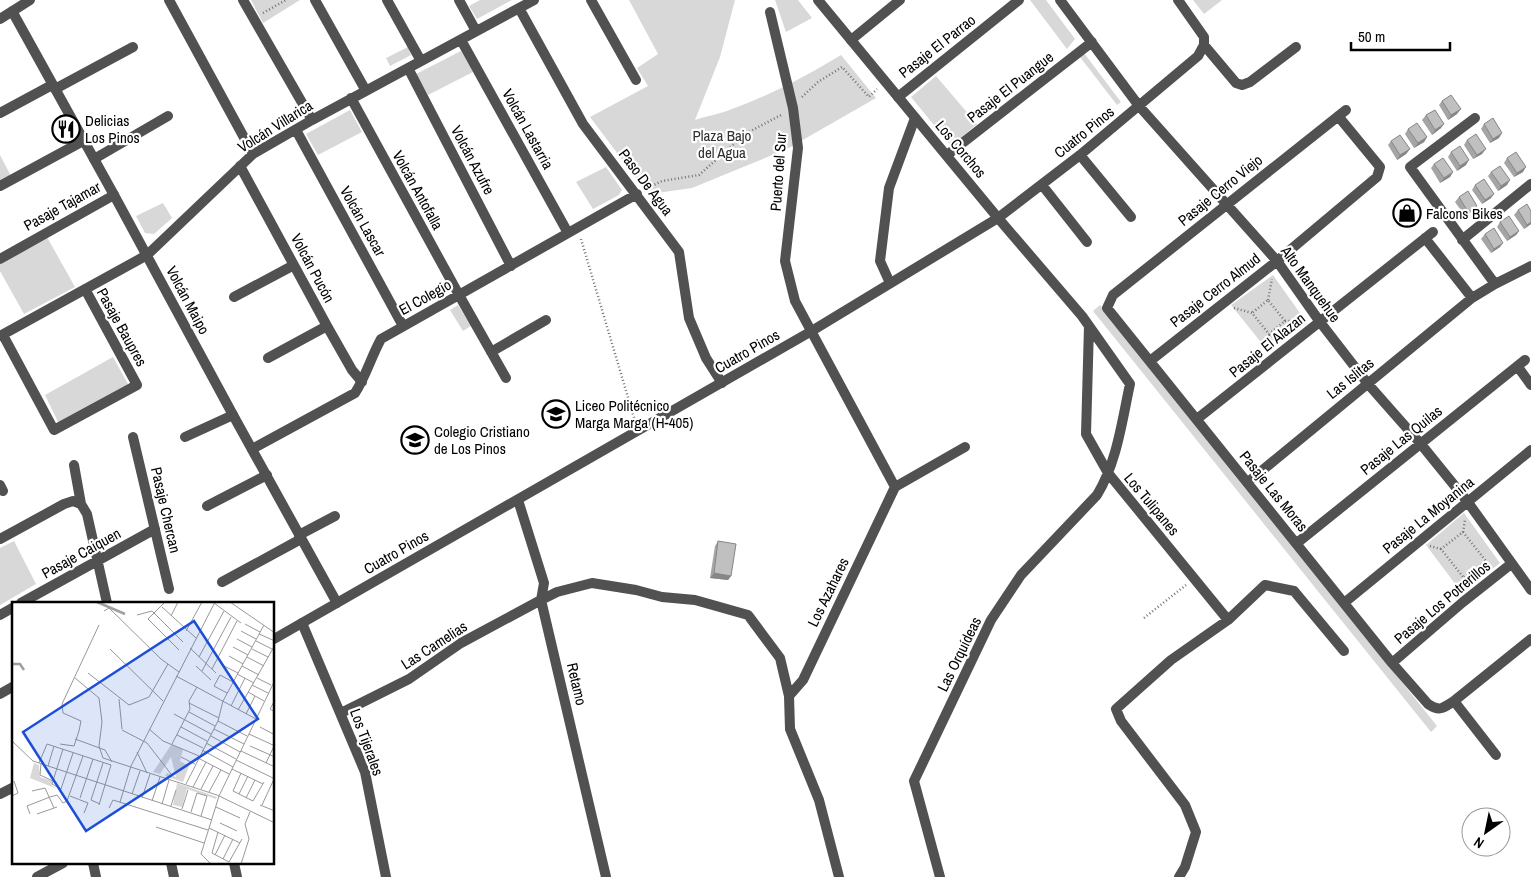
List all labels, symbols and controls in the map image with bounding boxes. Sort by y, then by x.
street label: Pasaje El Parrao [894,9,980,83]
scale bar [1351,20,1450,52]
text: 50 m [1358,26,1385,47]
street label: Pasaje El Puangue [962,46,1058,127]
street label: Volcán Lastarria [497,85,559,173]
street label: Volcán Villarica [234,95,317,157]
street label: Cuatro Pinos [1049,101,1119,163]
place label: Delicias Los Pinos [85,110,140,148]
restaurant icon: Delicias Los Pinos [51,114,81,144]
street label: Los Corchos [931,116,991,182]
street label: Volcán Azufre [446,122,500,198]
park label: Plaza Bajo del Agua [693,125,752,163]
street label: Puerto del Sur [765,132,791,212]
street label: Paso De Agua [614,144,678,220]
street label: Volcán Antofalla [388,147,448,234]
street label: Pasaje Cerro Viejo [1173,149,1267,231]
street label: Pasaje Tajamar [20,176,104,236]
street label: Volcán Lascar [335,182,391,260]
shop icon: Falcons Bikes [1392,198,1422,228]
place label: Falcons Bikes [1426,203,1503,224]
street label: Volcán Pucón [286,230,340,306]
street label: Alto Manquehue [1276,241,1346,327]
street label: Pasaje Cerro Almud [1165,248,1265,332]
street label: Volcán Maipo [161,262,215,338]
street label: El Colegio [395,274,455,320]
street label: Pasaje Baupres [92,284,152,370]
street label: Pasaje El Alazan [1225,308,1309,382]
street label: Cuatro Pinos [711,324,783,378]
street label: Las Islitas [1322,352,1378,404]
place label: Liceo Politécnico Marga Marga (H-405) [575,395,693,433]
school or university icon: Liceo Politécnico Marga Marga (H-405) [541,399,571,429]
street label: Pasaje Las Quilas [1356,400,1446,480]
place label: Colegio Cristiano de Los Pinos [434,421,530,459]
school or university icon: Colegio Cristiano de Los Pinos [400,425,430,455]
street label: Pasaje Las Moras [1235,446,1313,536]
street label: Pasaje Chercan [146,465,186,555]
street label: Los Tulipanes [1120,468,1184,540]
street label: Pasaje La Moyanina [1378,471,1478,558]
street label: Pasaje Caiquen [38,523,124,583]
street label: Cuatro Pinos [360,525,432,579]
street label: Los Azahares [802,554,854,630]
street label: Pasaje Los Potrerillos [1389,555,1495,649]
inset map [12,602,275,864]
street label: Las Orquídeas [932,613,986,695]
street label: Las Camelias [397,616,471,674]
street label: Retamo [562,661,592,707]
street label: Los Tijerales [345,706,389,778]
north arrow [1461,807,1511,857]
text: N [1471,833,1487,853]

